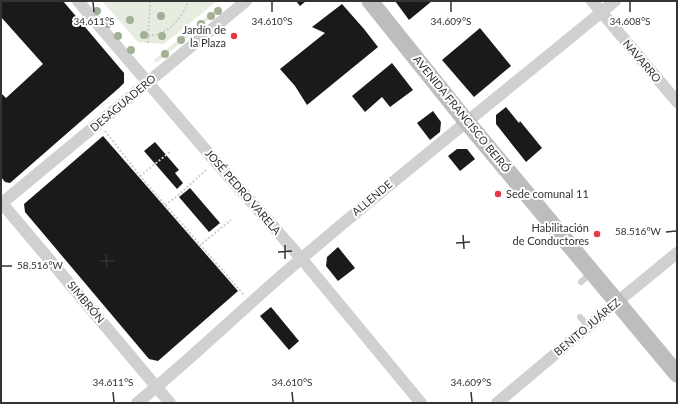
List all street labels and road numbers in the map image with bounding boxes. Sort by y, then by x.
street label: NAVARRO [621,37,664,85]
street label: AVENIDA FRANCISCO BEIRÓ [411,53,514,175]
street label: DESAGUADERO [87,71,158,134]
street label: JOSÉ PEDRO VARELA [203,146,284,237]
street label: ALLENDE [349,177,394,218]
street label: SIMBRÓN [65,278,108,325]
street label: BENITO JUÁREZ [551,295,623,358]

